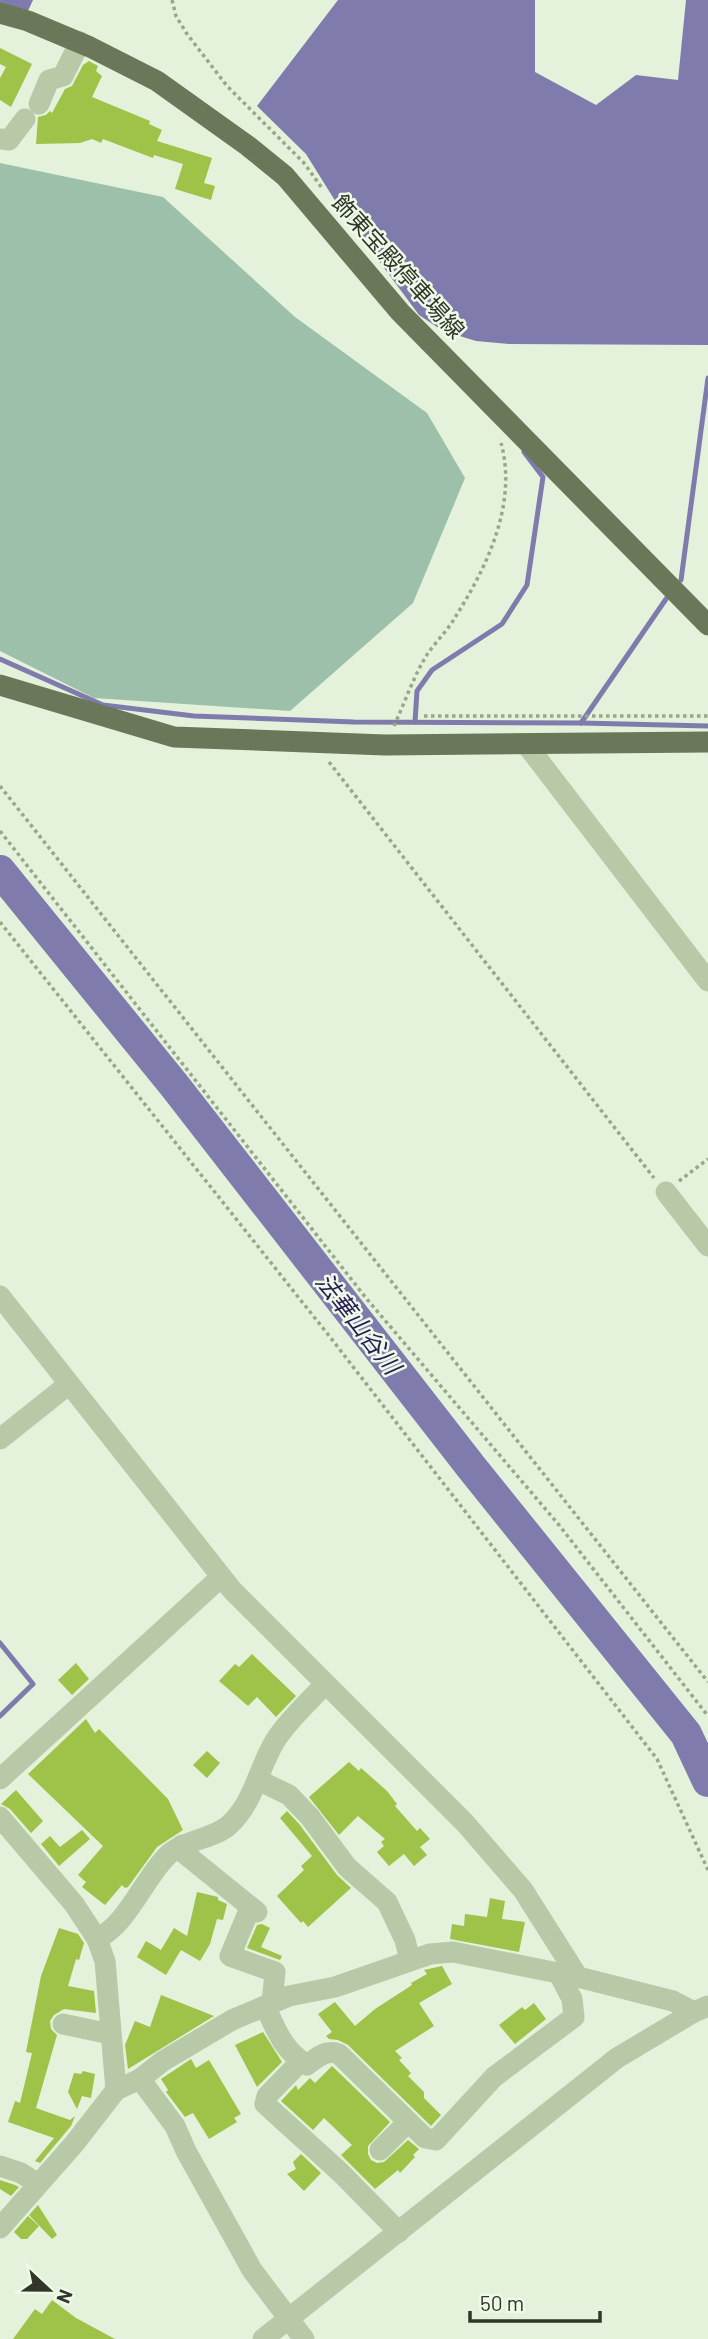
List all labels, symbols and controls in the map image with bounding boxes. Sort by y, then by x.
street label: 飾東宝殿停車場線 [327,188,471,344]
water label: 法華山谷川 [311,1267,409,1382]
north arrow [14,2255,84,2325]
scale bar [470,2280,600,2324]
text: N [52,2286,78,2307]
text: 50 m [480,2290,524,2315]

